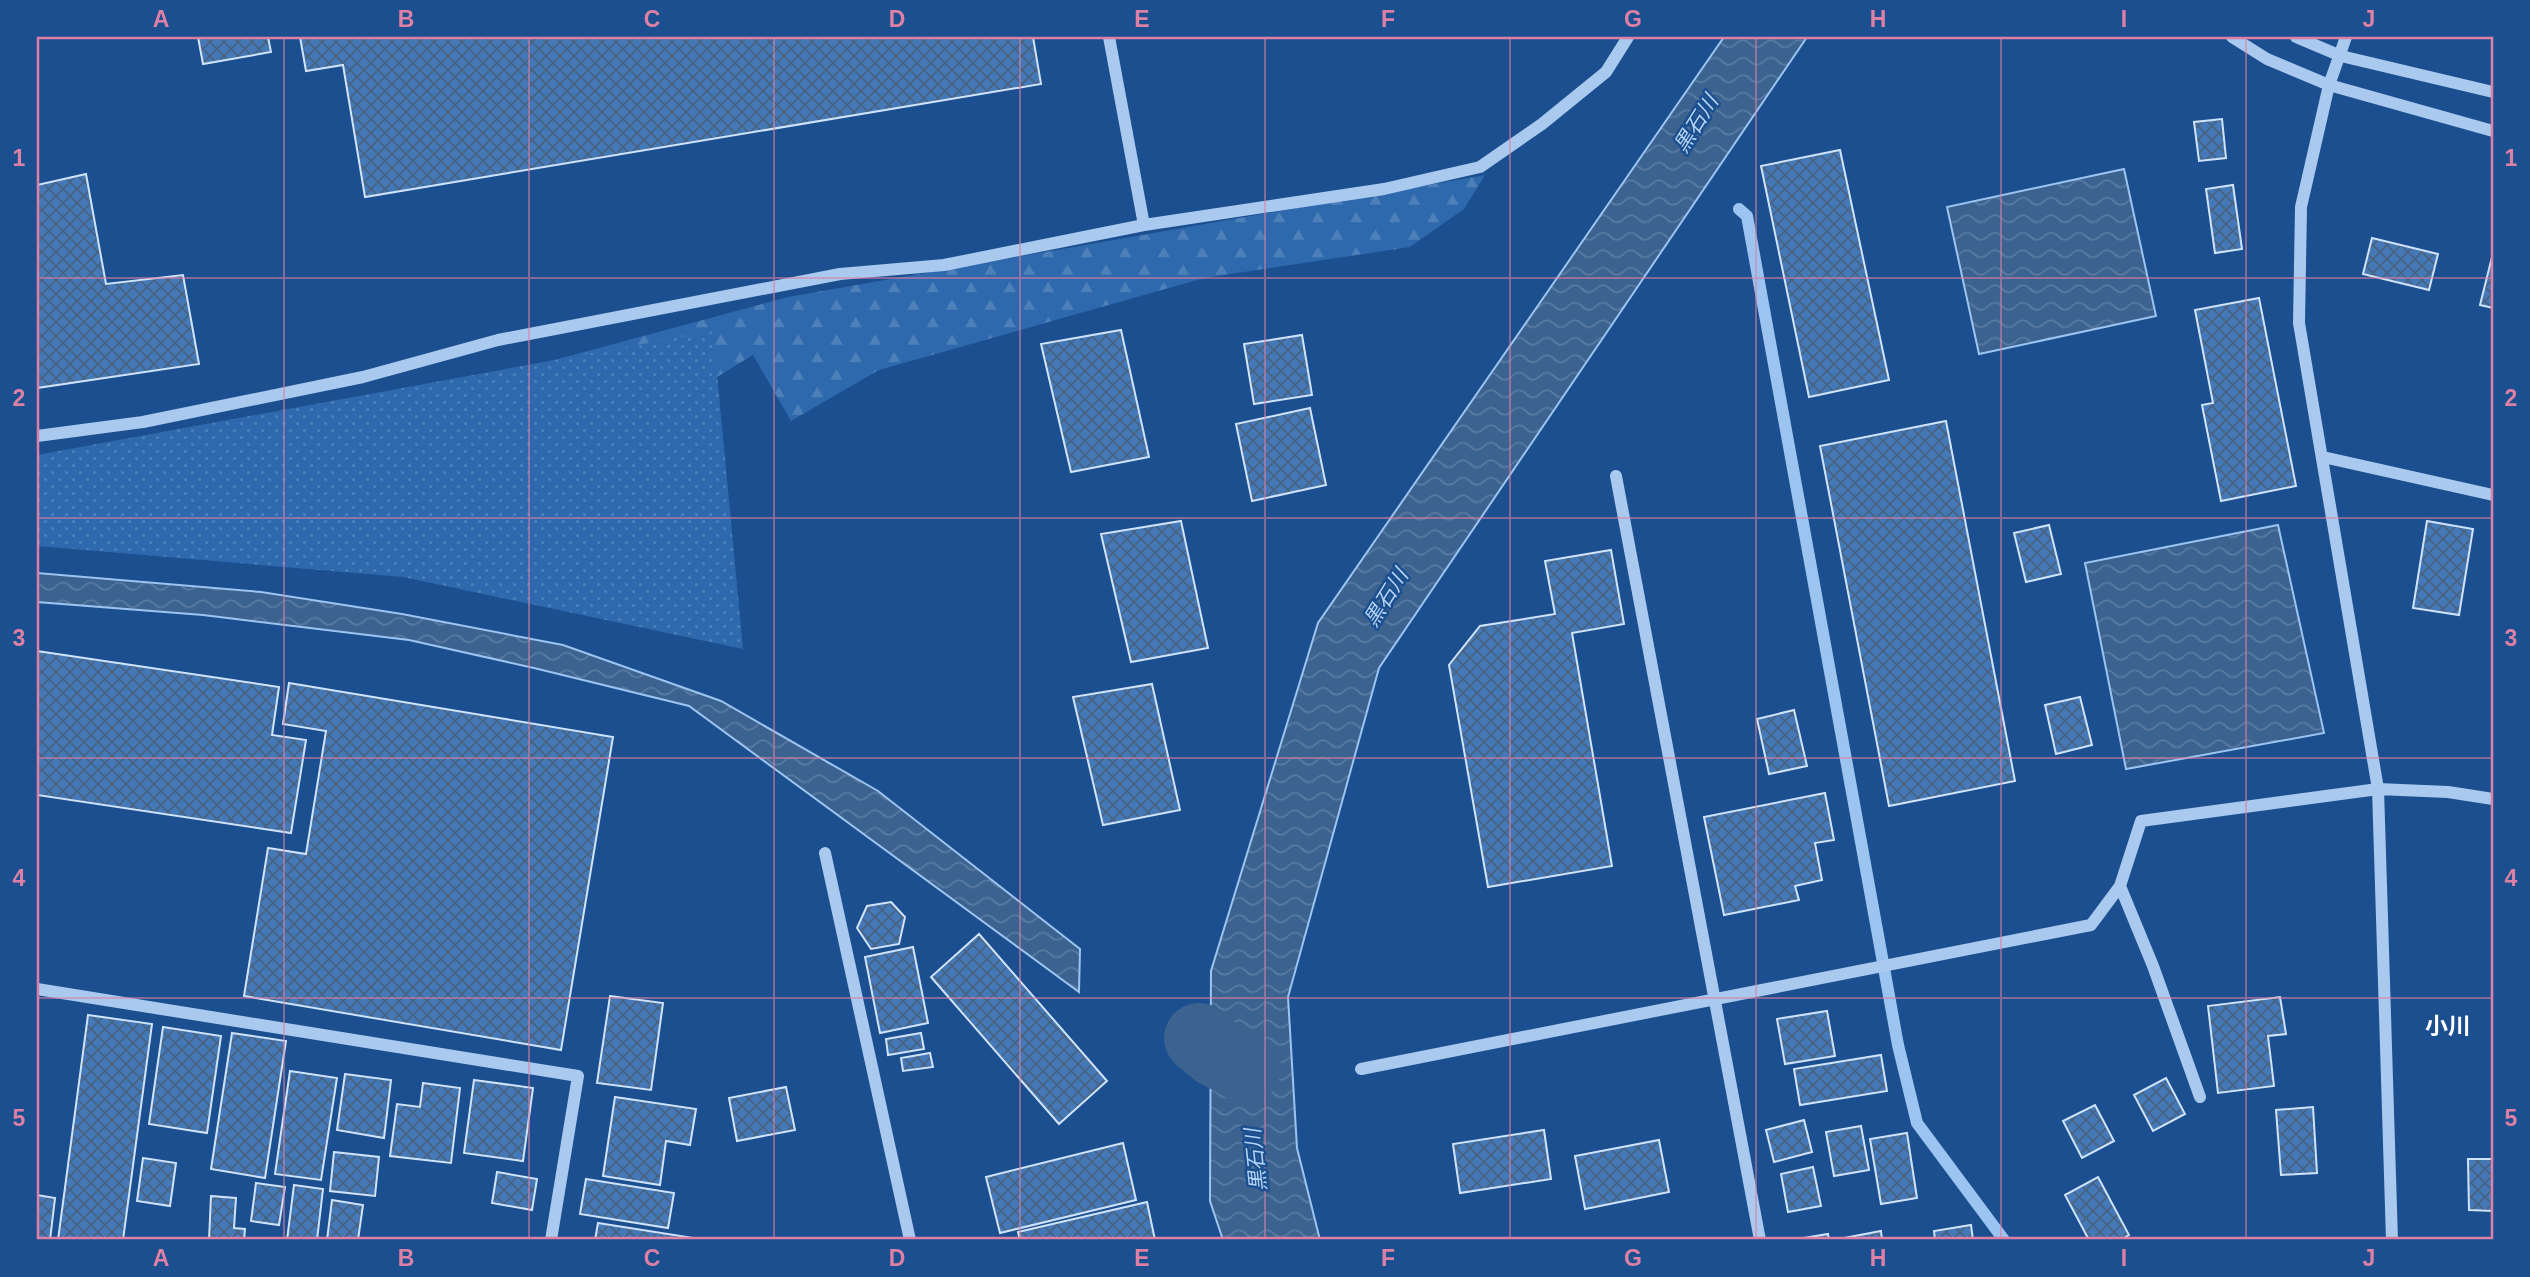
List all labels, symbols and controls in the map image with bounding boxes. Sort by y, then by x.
text: A [153,6,169,32]
text: B [398,6,414,32]
text: C [644,6,660,32]
text: D [889,6,905,32]
text: E [1134,6,1150,32]
text: F [1381,6,1395,32]
text: G [1624,6,1642,32]
text: H [1870,6,1886,32]
text: I [2121,6,2127,32]
text: J [2363,6,2375,32]
water label: 黒石川 [1669,89,1723,157]
text: 1 [13,145,26,171]
text: 1 [2505,145,2518,171]
text: 2 [13,385,25,411]
text: 2 [2505,385,2517,411]
water label: 黒石川 [1359,563,1413,631]
text: 3 [13,625,25,651]
text: 3 [2505,625,2517,651]
text: 4 [13,865,26,891]
text: 4 [2505,865,2518,891]
district label: 小川 [2425,1013,2471,1039]
text: 5 [13,1105,26,1131]
text: 5 [2505,1105,2518,1131]
water label: 黒石川 [1241,1126,1270,1193]
text: A [153,1245,169,1271]
text: B [398,1245,414,1271]
text: C [644,1245,660,1271]
text: D [889,1245,905,1271]
text: E [1134,1245,1150,1271]
text: F [1381,1245,1395,1271]
text: G [1624,1245,1642,1271]
text: H [1870,1245,1886,1271]
text: I [2121,1245,2127,1271]
text: J [2363,1245,2375,1271]

